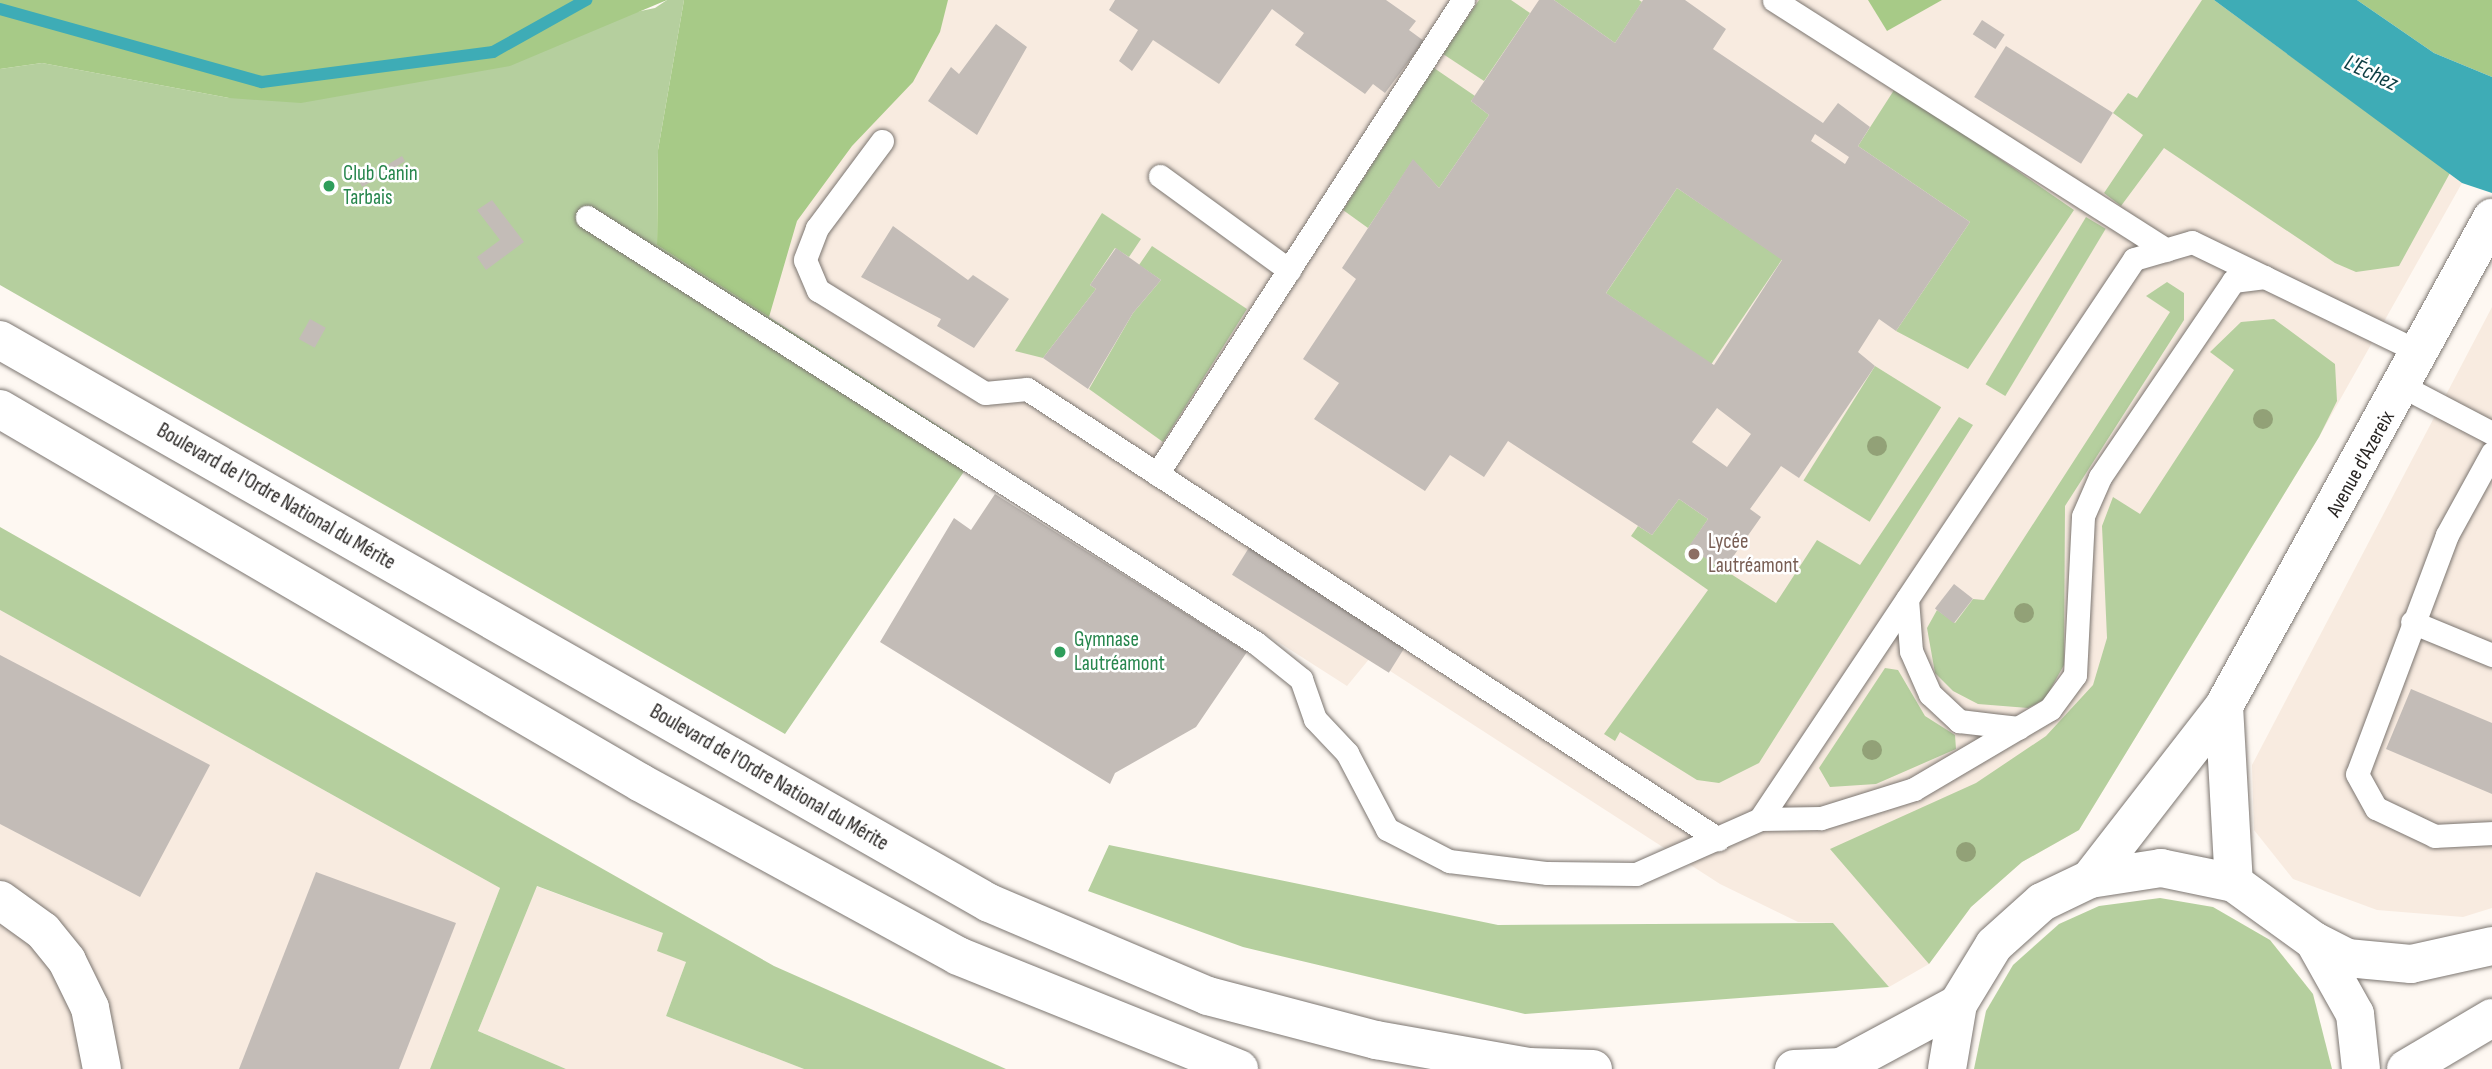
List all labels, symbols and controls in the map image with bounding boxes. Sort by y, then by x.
water label: L'Échez [2340,49,2402,97]
place label: Club Canin Tarbais [343,161,418,211]
marker: Club Canin Tarbais [321,178,337,194]
street label: Avenue d'Azereix [2321,407,2401,521]
street label: Boulevard de l'Ordre National du Mérite [152,418,400,576]
place label: Lycée Lautréamont [1708,529,1799,579]
marker: Lycée Lautréamont [1686,546,1702,562]
place label: Gymnase Lautréamont [1074,627,1165,677]
marker: Gymnase Lautréamont [1052,644,1068,660]
street label: Boulevard de l'Ordre National du Mérite [645,699,893,857]

